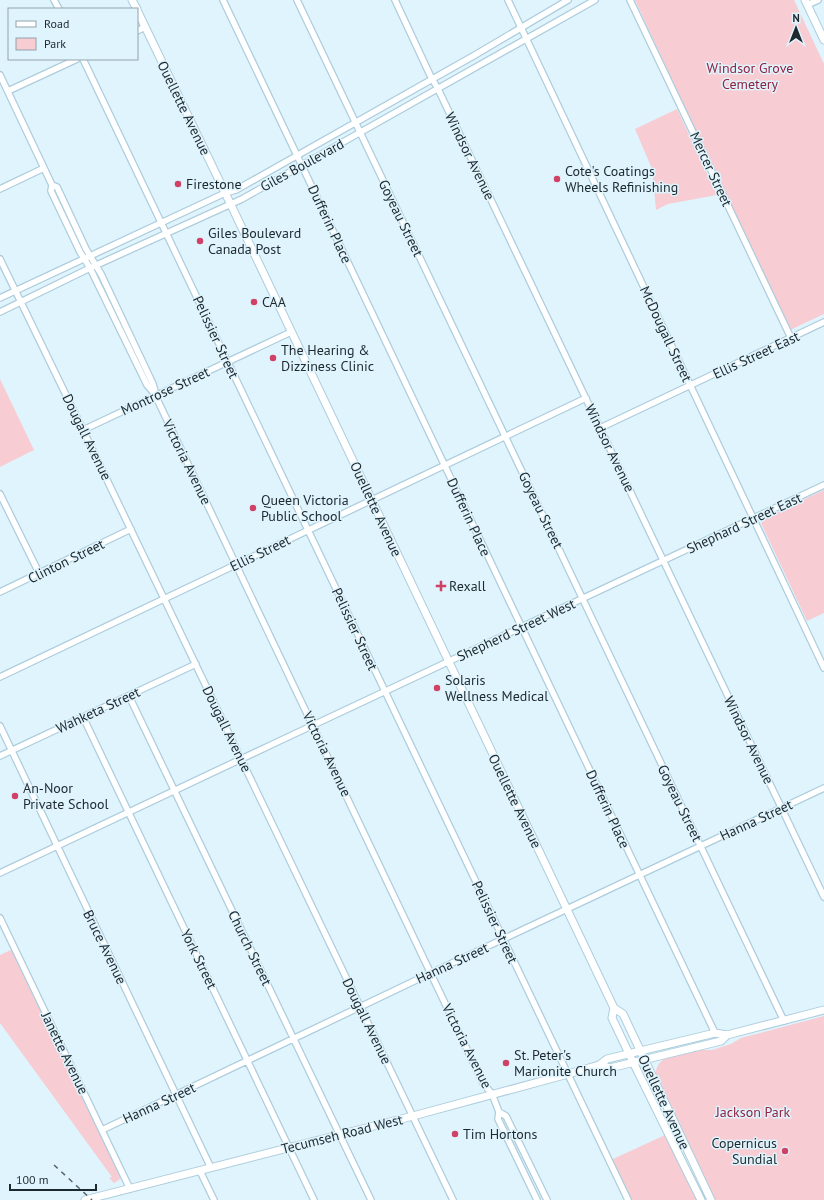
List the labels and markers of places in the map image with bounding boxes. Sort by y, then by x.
place label: Cote's Coatings Wheels Refinishing [565,162,678,196]
marker: Cote's Coatings Wheels Refinishing [552,174,562,184]
place label: Firestone [186,175,242,193]
marker: Firestone [173,179,183,189]
place label: Giles Boulevard Canada Post [208,224,301,258]
marker: Giles Boulevard Canada Post [195,236,205,246]
place label: CAA [262,293,287,311]
marker: CAA [249,297,259,307]
place label: The Hearing & Dizziness Clinic [281,341,374,375]
marker: The Hearing & Dizziness Clinic [268,353,278,363]
place label: Queen Victoria Public School [261,491,349,525]
marker: Queen Victoria Public School [248,503,258,513]
place label: Rexall [449,577,486,595]
marker: Rexall [436,581,446,591]
place label: Solaris Wellness Medical [445,671,548,705]
marker: Solaris Wellness Medical [432,683,442,693]
place label: An-Noor Private School [23,779,108,813]
marker: An-Noor Private School [10,791,20,801]
place label: St. Peter's Marionite Church [514,1046,617,1080]
marker: St. Peter's Marionite Church [501,1058,511,1068]
place label: Tim Hortons [463,1125,537,1143]
marker: Tim Hortons [450,1129,460,1139]
place label: Copernicus Sundial [711,1134,777,1168]
marker: Copernicus Sundial [780,1146,790,1156]

